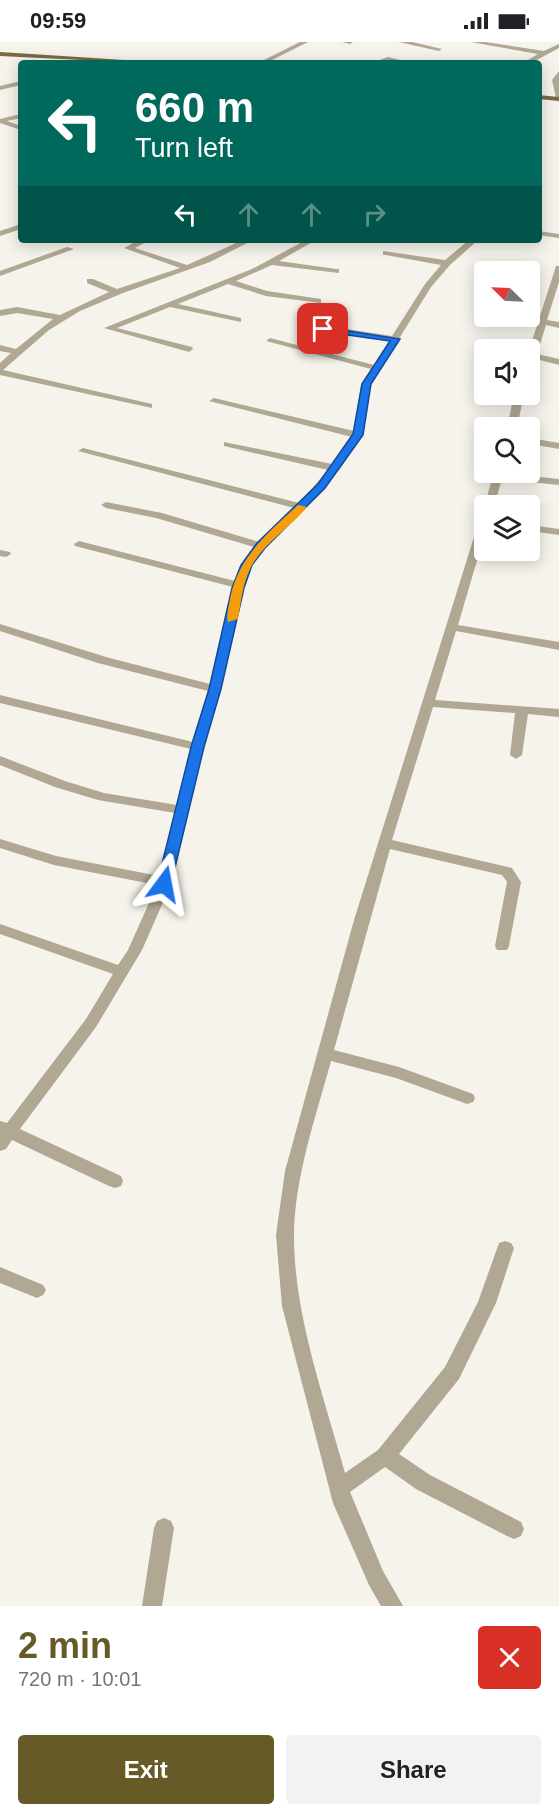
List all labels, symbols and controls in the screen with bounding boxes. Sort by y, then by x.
text: 09:59 [30,8,86,33]
icon: left [36,84,114,162]
text: 660 m [135,84,254,131]
text: Turn left [135,133,233,163]
icon: left [169,198,202,231]
icon: ahead [232,198,265,231]
icon: ahead [295,198,328,231]
icon: right [358,198,391,231]
north arrow [474,261,540,327]
map controls [474,261,540,561]
pin [297,303,348,354]
icon: arrive [306,312,339,345]
button: sound [474,339,540,405]
button: search [474,417,540,483]
button: layers [474,495,540,561]
position arrow [132,852,196,916]
text: 2 min [18,1625,112,1666]
button: close [478,1626,541,1689]
text: 720 m · 10:01 [18,1668,141,1690]
button: Exit [18,1735,274,1804]
button: Share [286,1735,541,1804]

